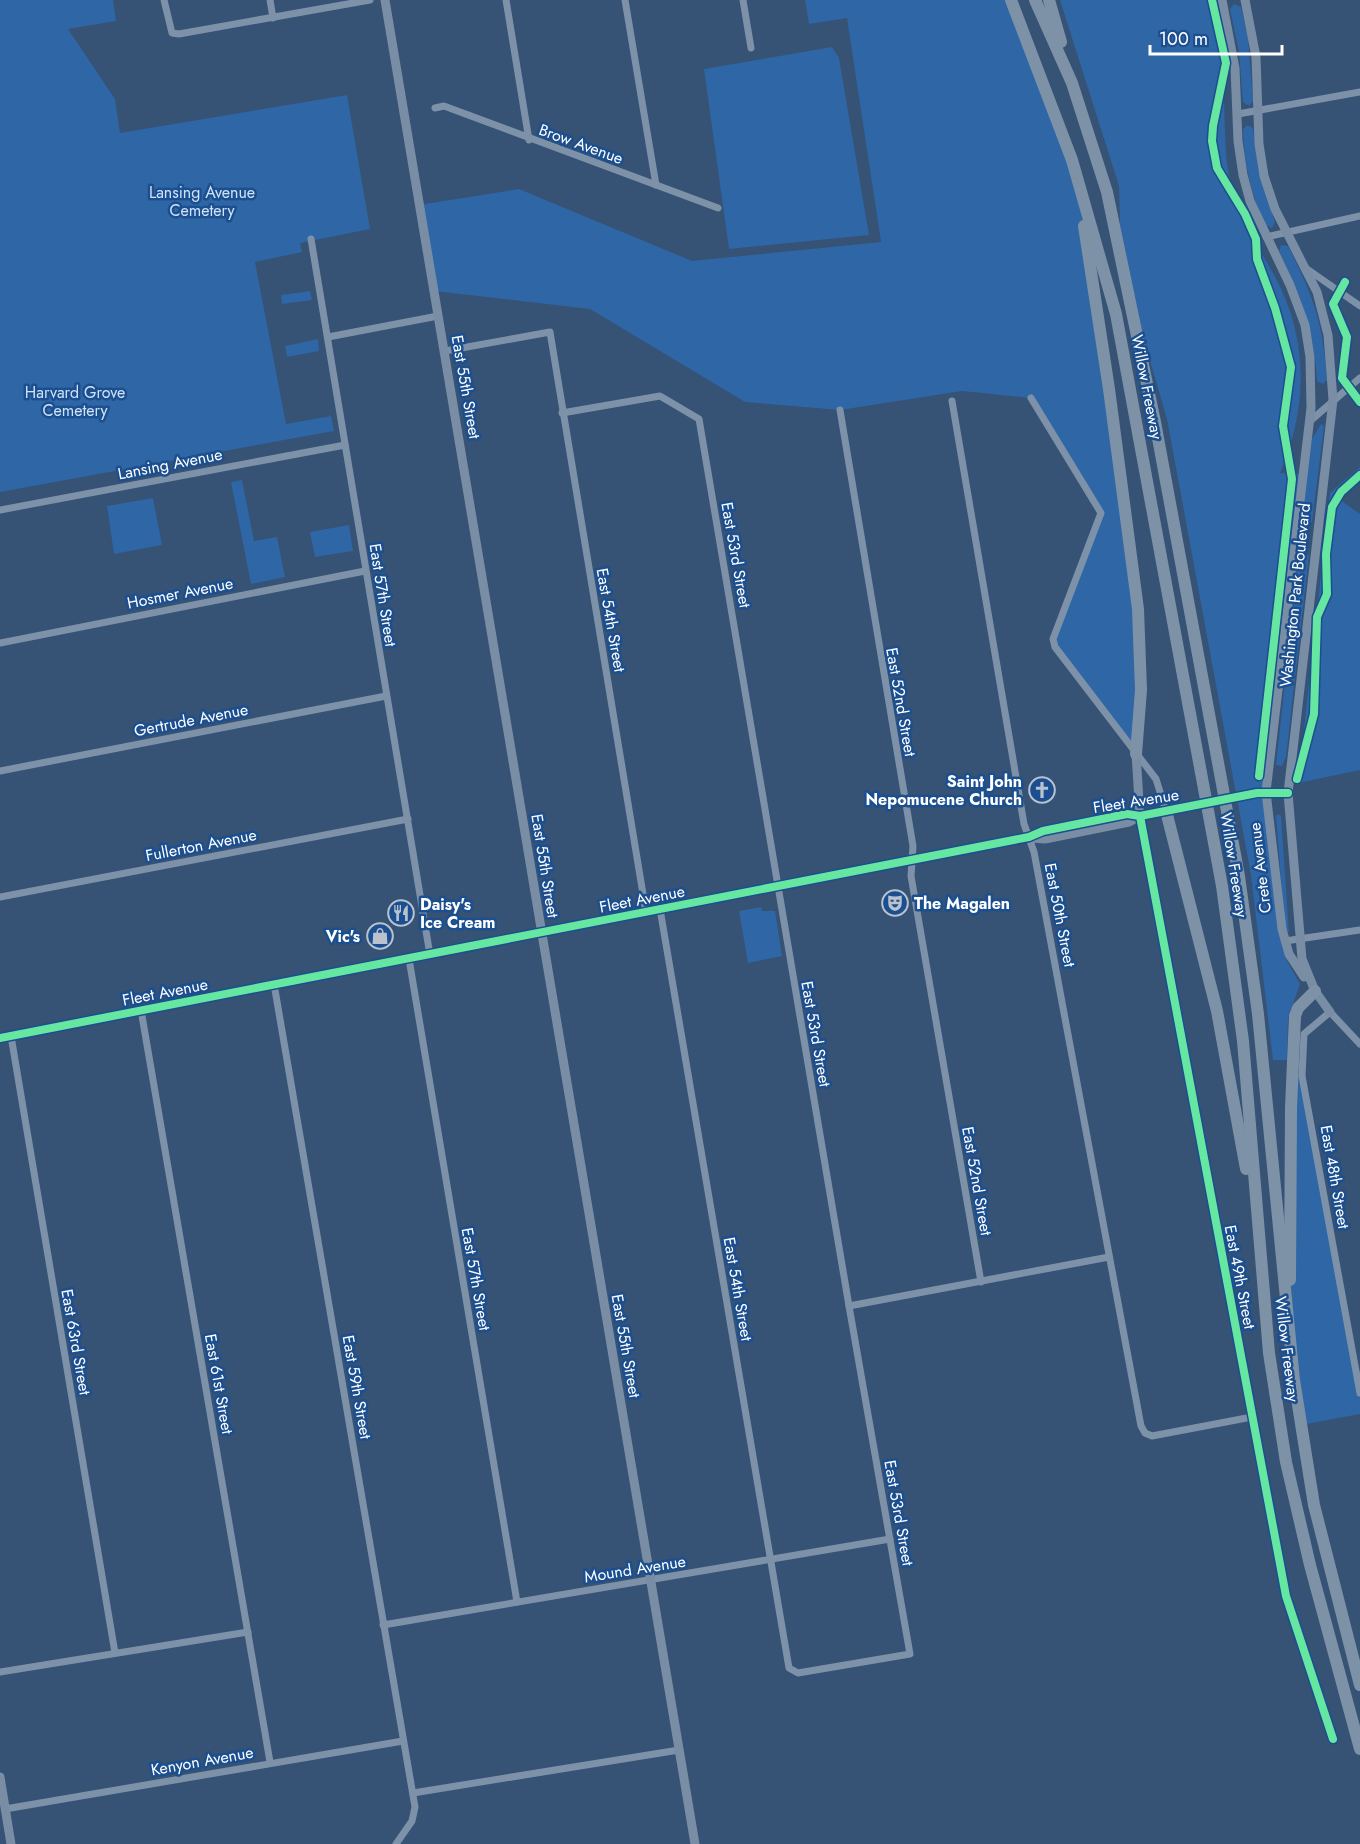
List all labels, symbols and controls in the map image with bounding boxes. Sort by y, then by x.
scale bar [1150,18,1282,56]
text: 100 m [1159,26,1208,52]
street label: Brow Avenue [536,118,626,170]
park label: Lansing Avenue Cemetery [149,181,255,222]
street label: East 55th Street [446,333,486,441]
street label: Willow Freeway [1126,333,1169,442]
park label: Harvard Grove Cemetery [25,381,125,422]
street label: Lansing Avenue [116,443,224,485]
street label: East 53rd Street [715,500,757,610]
street label: Washington Park Boulevard [1274,502,1316,688]
street label: East 57th Street [363,542,403,648]
street label: East 54th Street [591,566,631,674]
street label: Hosmer Avenue [125,571,235,615]
street label: East 52nd Street [880,646,922,758]
street label: Gertrude Avenue [132,698,250,742]
place label: Saint John Nepomucene Church [865,770,1022,811]
church icon: Saint John Nepomucene Church [1027,775,1057,805]
street label: Fleet Avenue [1091,783,1181,819]
street label: Willow Freeway [1214,811,1254,920]
street label: East 55th Street [525,812,565,920]
street label: Crete Avenue [1243,821,1277,915]
street label: Fullerton Avenue [143,823,259,867]
street label: East 50th Street [1039,861,1081,969]
street label: Fleet Avenue [597,879,687,919]
theatre icon: The Magalen [880,888,910,918]
place label: The Magalen [914,892,1010,915]
place label: Daisy's Ice Cream [420,893,495,934]
restaurant icon: Daisy's Ice Cream [386,898,416,928]
shop icon: Vic's [365,921,395,951]
place label: Vic's [325,925,360,948]
street label: Fleet Avenue [120,972,210,1012]
street label: East 53rd Street [795,979,837,1089]
street label: East 48th Street [1315,1123,1355,1231]
street label: East 52nd Street [956,1125,998,1237]
street label: East 49th Street [1219,1223,1261,1331]
street label: East 57th Street [456,1226,496,1332]
street label: East 54th Street [718,1235,758,1343]
street label: East 63rd Street [55,1287,97,1397]
street label: East 55th Street [606,1292,646,1400]
street label: Willow Freeway [1269,1295,1305,1404]
street label: East 61st Street [199,1332,239,1436]
street label: East 59th Street [337,1333,377,1441]
street label: East 53rd Street [878,1458,920,1568]
street label: Mound Avenue [583,1550,687,1588]
street label: Kenyon Avenue [149,1741,255,1781]

